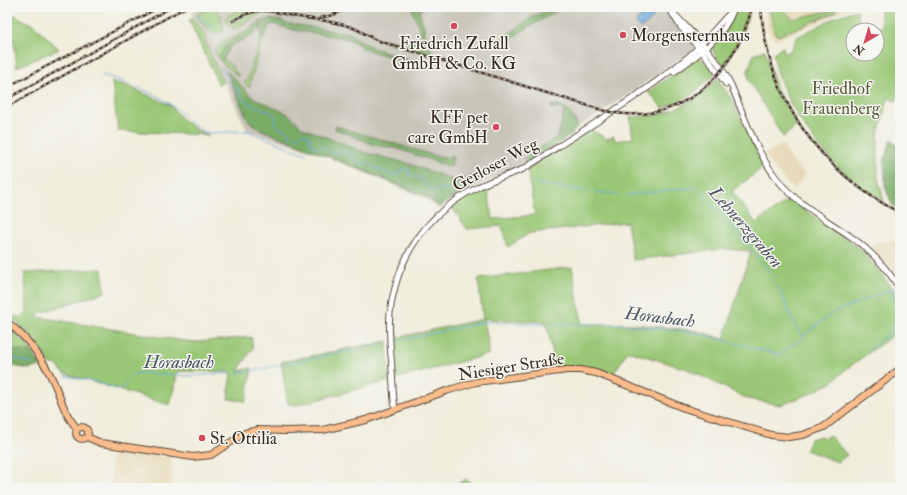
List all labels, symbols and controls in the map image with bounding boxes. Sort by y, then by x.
marker: Friedrich Zufall GmbH & Co. KG [449,21,459,31]
north arrow [845,22,885,62]
place label: Morgensternhaus [631,25,750,46]
marker: Morgensternhaus [618,30,628,40]
place label: Friedrich Zufall GmbH & Co. KG [392,33,516,74]
text: N [850,41,868,58]
park label: Friedhof Frauenberg [802,78,881,119]
place label: KFF pet care GmbH [408,107,488,148]
marker: KFF pet care GmbH [491,122,501,132]
street label: Gerloser Weg [449,133,542,196]
water label: Lehnerzgraben [703,181,787,273]
water label: Horasbach [623,302,696,333]
street label: Niesiger Straße [457,348,566,385]
water label: Horasbach [143,351,214,374]
place label: St. Ottilia [210,428,278,449]
marker: St. Ottilia [197,433,207,443]

